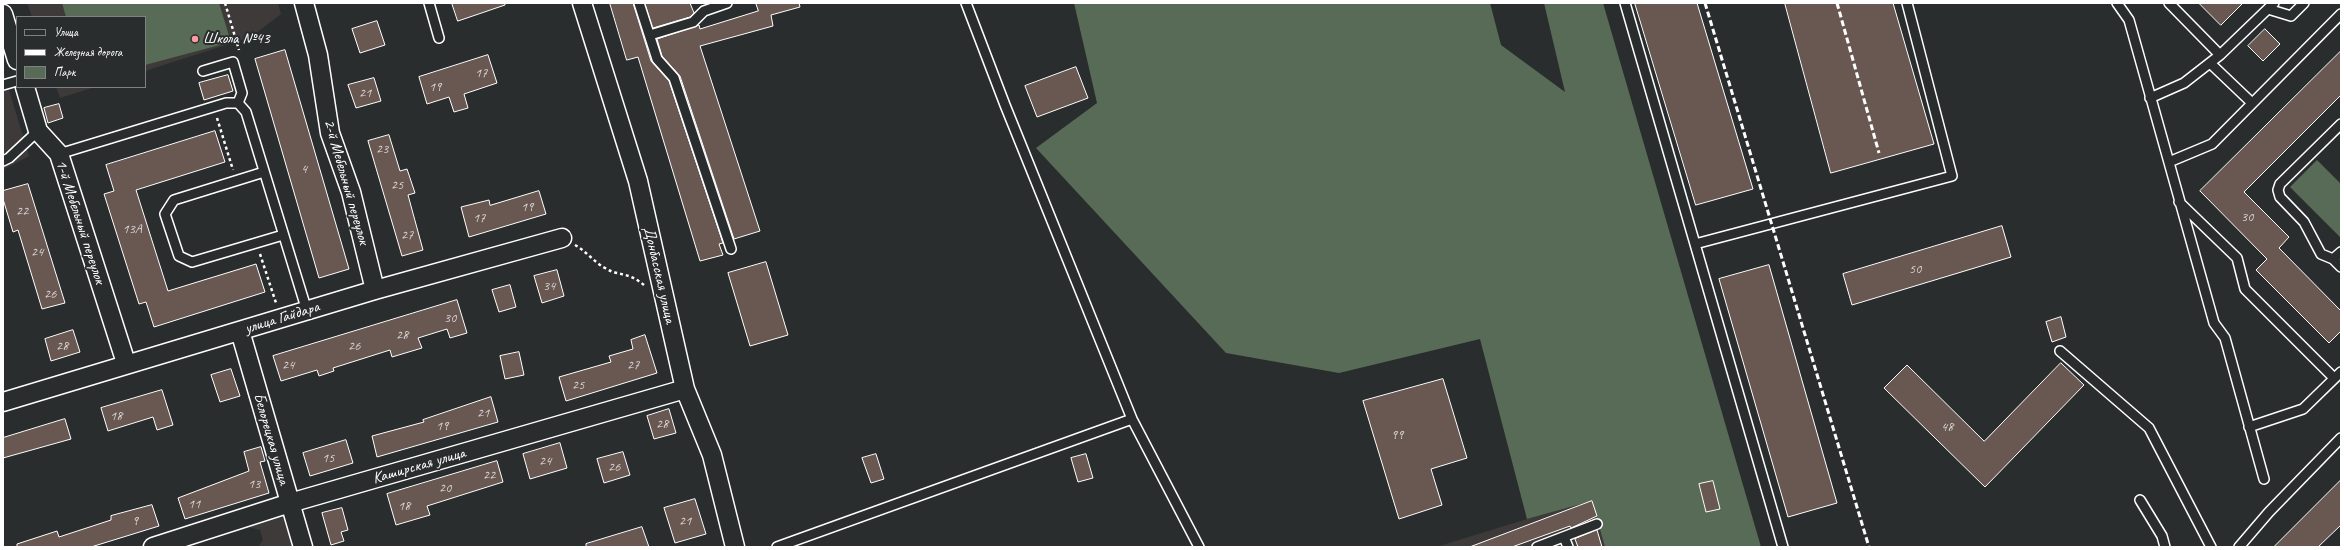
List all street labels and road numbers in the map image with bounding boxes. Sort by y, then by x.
street label: 2-й Мебельный переулок [319,117,373,247]
street label: 1-й Мебельный переулок [51,157,109,287]
street label: Донбасская улица [639,225,679,325]
street label: улица Гайдара [242,298,322,338]
street label: Белорецкая улица [249,391,293,487]
street label: Каширская улица [370,444,468,488]

